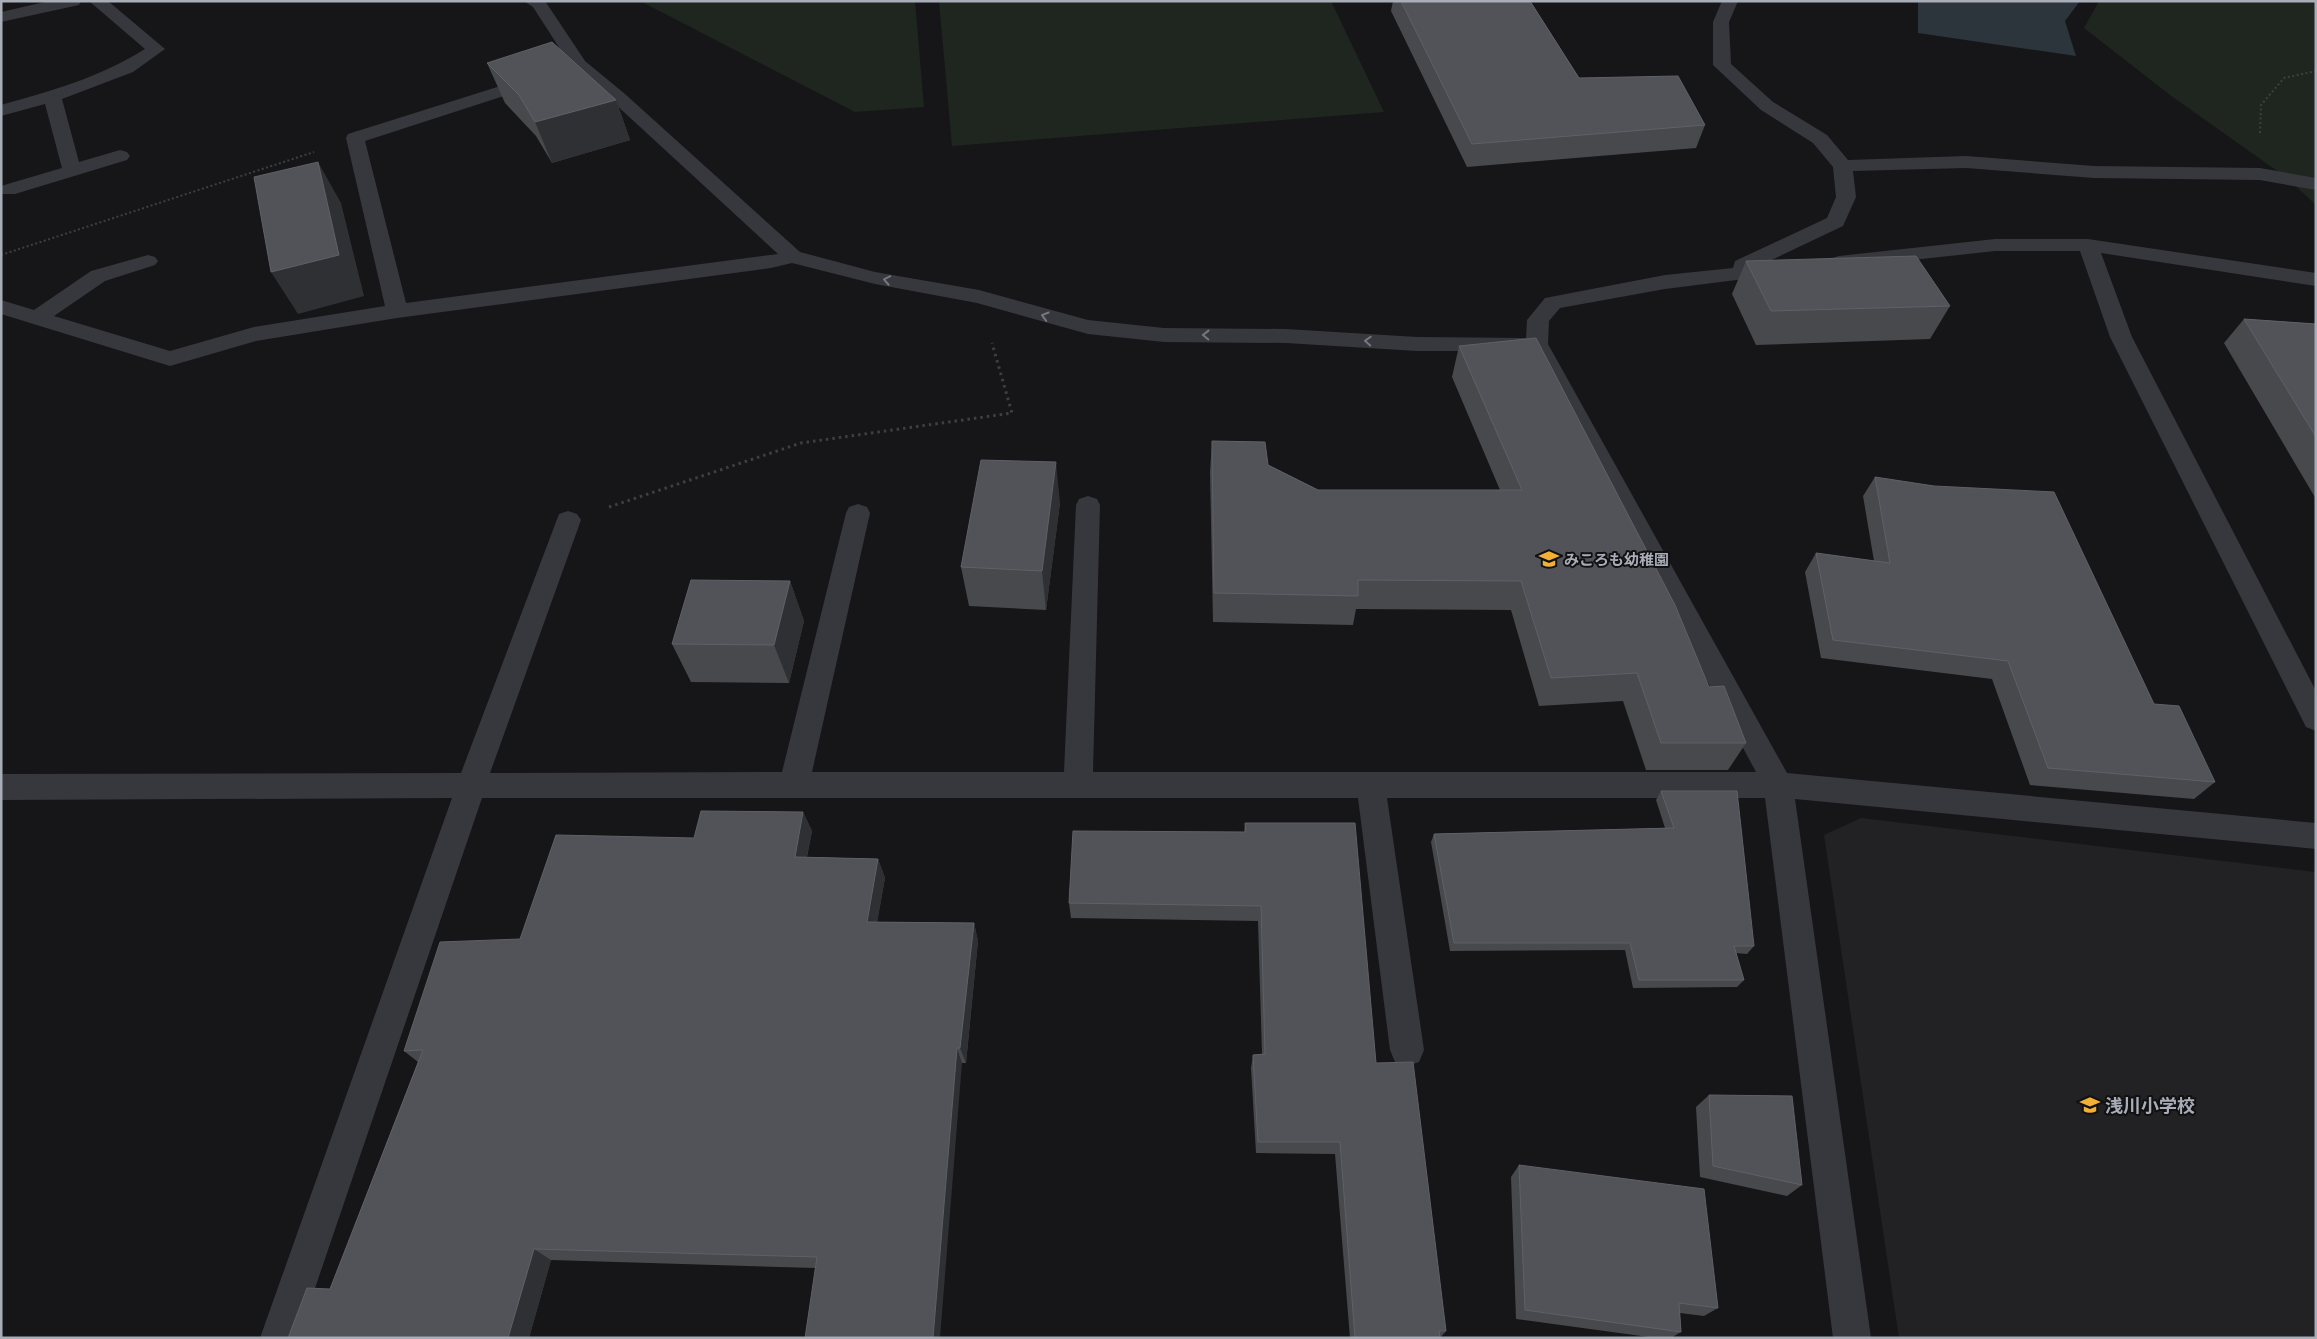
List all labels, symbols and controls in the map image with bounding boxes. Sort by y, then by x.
one-way arrow [882,275,891,285]
one-way arrow [1042,311,1050,321]
one-way arrow [1201,330,1209,340]
one-way arrow [1364,335,1372,346]
school or university icon: みころも幼稚園 [1538,548,1560,570]
place label: みころも幼稚園 [1564,550,1669,569]
school or university icon: 浅川小学校 [2079,1094,2101,1116]
place label: 浅川小学校 [2105,1094,2195,1117]

